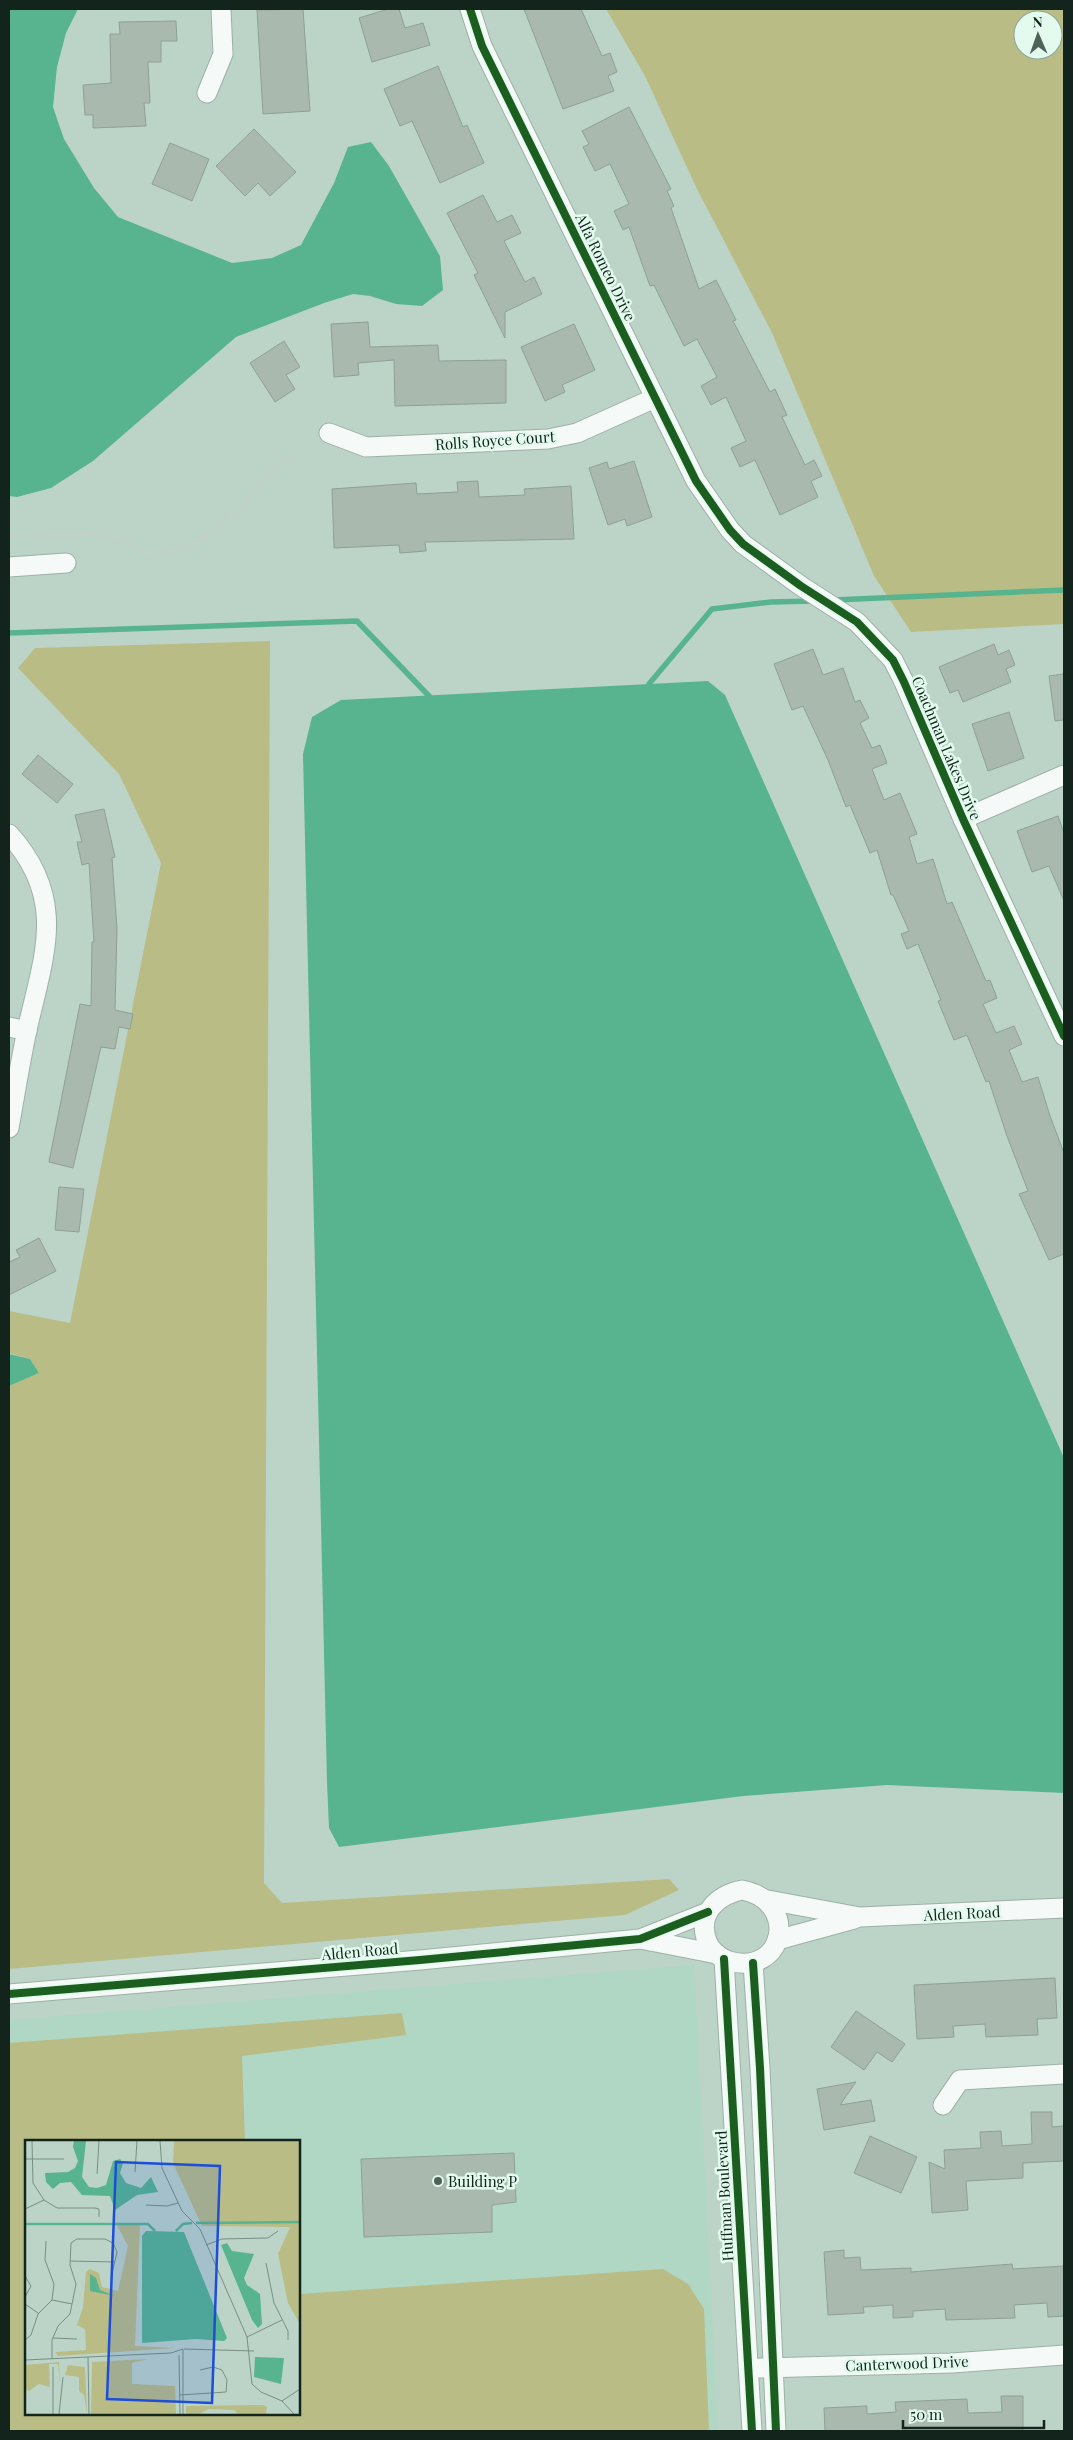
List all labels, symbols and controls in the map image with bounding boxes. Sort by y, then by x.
north arrow [1013,10,1063,60]
text: N [1032,12,1043,31]
street label: Alfa Romeo Drive [571,209,641,324]
street label: Rolls Royce Court [434,426,556,454]
street label: Coachman Lakes Drive [908,673,986,823]
street label: Alden Road [922,1901,1001,1925]
street label: Alden Road [320,1938,399,1964]
street label: Huffman Boulevard [711,2130,737,2262]
inset map [25,2140,300,2415]
place label: Building P [448,2171,517,2191]
marker: Building P [432,2175,444,2187]
street label: Canterwood Drive [845,2351,969,2375]
scale bar [903,2398,1044,2430]
text: 50 m [910,2404,943,2424]

